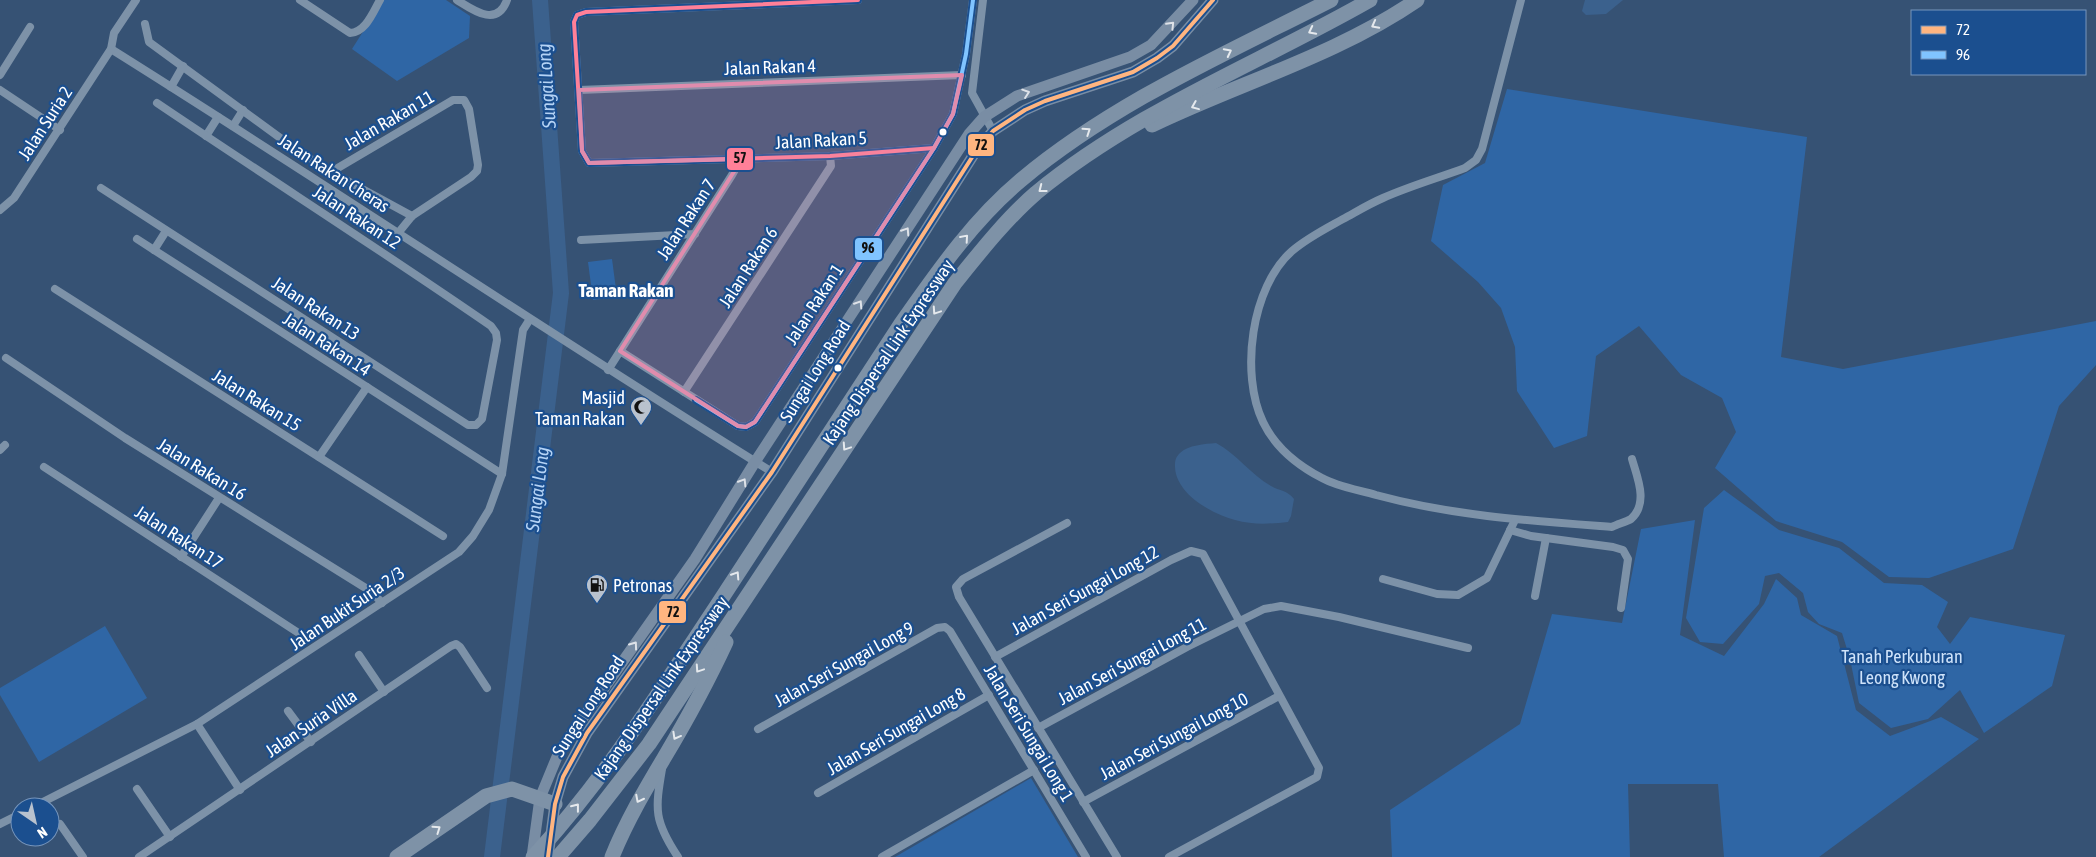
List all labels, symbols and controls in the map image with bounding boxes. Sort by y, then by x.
legend [1911,10,2086,75]
one-way arrow [1371,19,1380,29]
one-way arrow [1165,21,1174,30]
text: 72 [1956,21,1970,38]
one-way arrow [1308,25,1317,35]
water label: Sungai Long [532,43,560,130]
text: 96 [1956,46,1970,63]
one-way arrow [1223,48,1232,58]
street label: Jalan Rakan 4 [724,55,816,79]
street label: Jalan Suria 2 [13,82,77,164]
street label: Jalan Rakan 11 [340,86,438,154]
one-way arrow [1022,89,1030,99]
one-way arrow [1191,99,1200,110]
street label: Jalan Rakan 5 [775,127,867,153]
unlabelled marker [938,127,948,137]
one-way arrow [1081,128,1090,137]
street label: Jalan Rakan Cheras [275,129,393,217]
line badge: 72 [967,133,995,157]
text: 72 [974,137,988,153]
line badge: 57 [726,147,754,171]
text: 57 [733,150,747,166]
street label: Jalan Rakan 7 [652,175,720,263]
street label: Jalan Rakan 12 [309,181,405,253]
one-way arrow [1039,183,1048,191]
street label: Jalan Rakan 6 [714,223,782,311]
one-way arrow [900,227,909,237]
one-way arrow [959,235,968,244]
line badge: 96 [854,237,883,261]
text: 96 [861,240,875,256]
street label: Kajang Dispersal Link Expressway [818,255,958,449]
street label: Jalan Rakan 1 [780,260,848,348]
street label: Jalan Rakan 13 [268,272,364,344]
district label: Taman Rakan [579,279,673,301]
one-way arrow [852,300,862,309]
one-way arrow [933,305,942,315]
street label: Jalan Rakan 14 [279,308,375,380]
street label: Sungai Long Road [775,316,855,426]
unlabelled marker [833,363,843,373]
street label: Jalan Rakan 15 [209,365,305,435]
place label: Masjid Taman Rakan [535,387,625,429]
mosque icon: Masjid Taman Rakan [629,395,653,426]
street label: Jalan Rakan 16 [154,434,250,504]
one-way arrow [843,441,853,450]
water label: Sungai Long [521,445,553,534]
one-way arrow [736,478,746,487]
street label: Jalan Rakan 17 [131,501,227,573]
street label: Jalan Seri Sungai Long 12 [1008,541,1162,639]
street label: Jalan Bukit Suria 2/3 [285,562,409,654]
one-way arrow [730,571,740,580]
fuel station icon: Petronas [585,573,609,604]
place label: Petronas [613,575,672,596]
street label: Kajang Dispersal Link Expressway [590,592,732,784]
line badge: 72 [658,600,687,624]
text: 72 [666,604,680,620]
street label: Jalan Seri Sungai Long 11 [1054,613,1210,709]
street label: Jalan Seri Sungai Long 9 [771,617,917,711]
one-way arrow [628,641,637,650]
park label: Tanah Perkuburan Leong Kwong [1841,646,1963,688]
street label: Sungai Long Road [548,652,628,760]
street label: Jalan Seri Sungai Long 1 [980,661,1078,805]
one-way arrow [696,664,705,673]
street label: Jalan Seri Sungai Long 8 [823,683,969,779]
street label: Jalan Suria Villa [261,685,361,761]
street label: Jalan Seri Sungai Long 10 [1096,688,1252,784]
one-way arrow [673,731,683,740]
one-way arrow [635,794,645,803]
north arrow [10,797,60,847]
one-way arrow [571,804,579,813]
text: N [34,824,50,842]
one-way arrow [432,826,441,835]

